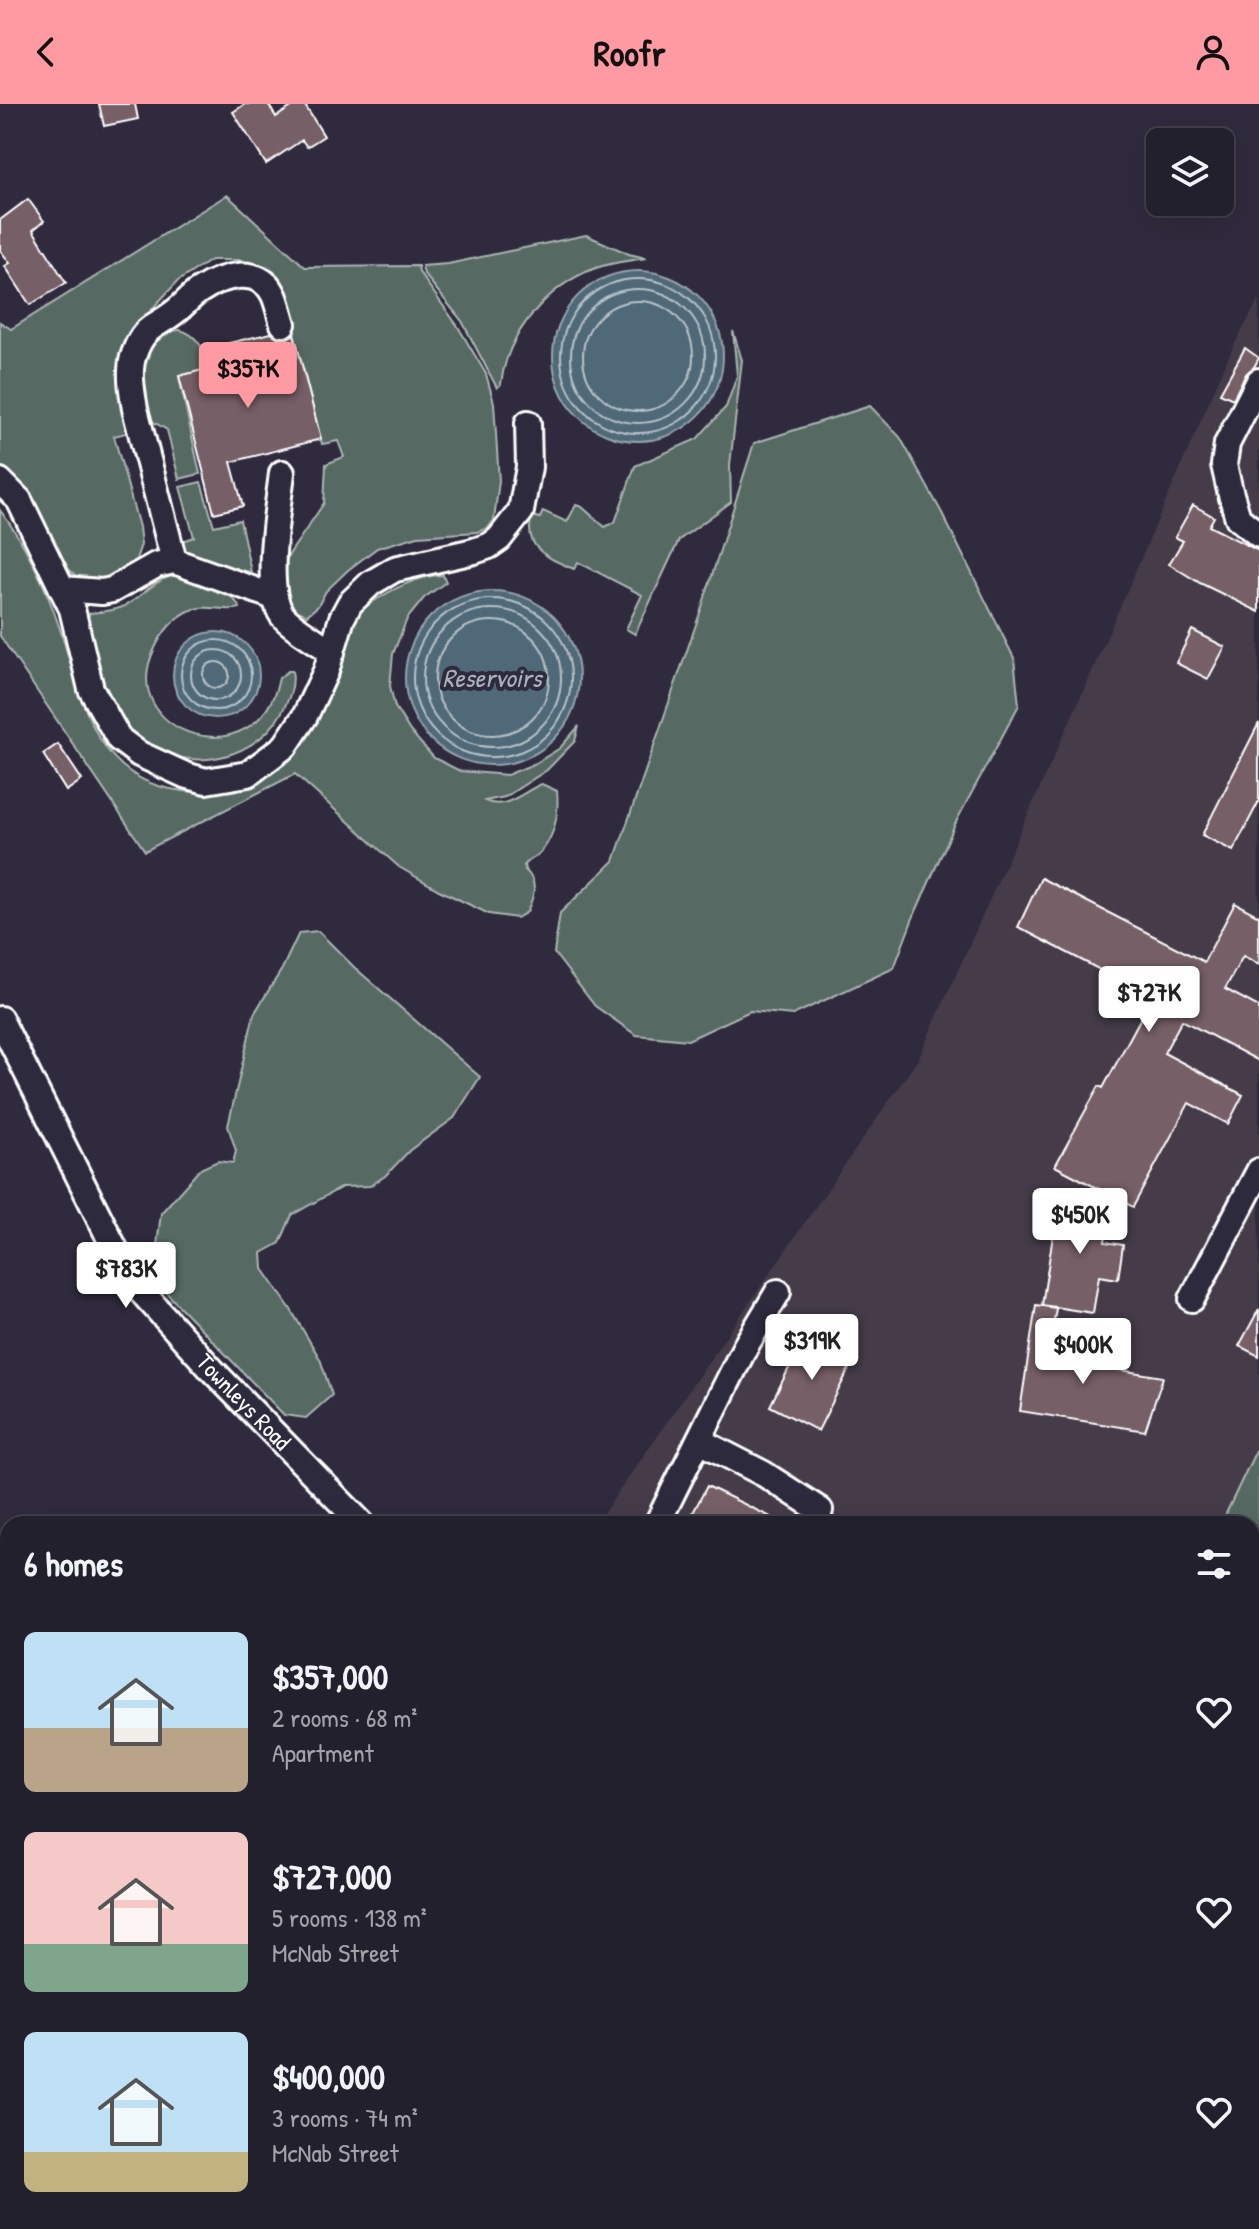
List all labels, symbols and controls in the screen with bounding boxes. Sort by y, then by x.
text: Roofr [593,28,666,77]
icon: back [24,30,68,74]
icon: person [1191,30,1235,74]
map controls [1146,128,1234,216]
button: layers [1146,128,1234,216]
pin: $357K [192,342,304,410]
text: $357K [217,350,279,385]
water label: Reservoirs [442,660,544,695]
pin: $727K [1093,966,1205,1034]
text: $727K [1117,974,1181,1009]
pin: $450K [1024,1188,1136,1256]
text: $450K [1050,1196,1110,1231]
pin: $783K [70,1242,182,1310]
text: $783K [95,1250,157,1285]
pin: $319K [756,1314,868,1382]
pin: $400K [1027,1318,1139,1386]
text: $319K [783,1322,841,1357]
text: $400K [1053,1326,1113,1361]
street label: Townleys Road [190,1346,298,1457]
text: 6 homes [24,1541,123,1587]
icon: filters [1192,1542,1236,1586]
text: $357,000 [272,1654,388,1700]
icon: home [88,1664,184,1760]
icon: heart [1192,1690,1236,1734]
text: 2 rooms · 68 m² [272,1700,417,1735]
text: Apartment [272,1735,374,1770]
text: $727,000 [272,1854,391,1900]
icon: home [88,1864,184,1960]
icon: heart [1192,1890,1236,1934]
text: 5 rooms · 138 m² [272,1900,427,1935]
text: McNab Street [272,1935,399,1970]
text: $400,000 [272,2054,385,2100]
icon: home [88,2064,184,2160]
icon: heart [1192,2090,1236,2134]
text: 3 rooms · 74 m² [272,2100,418,2135]
text: McNab Street [272,2135,399,2170]

